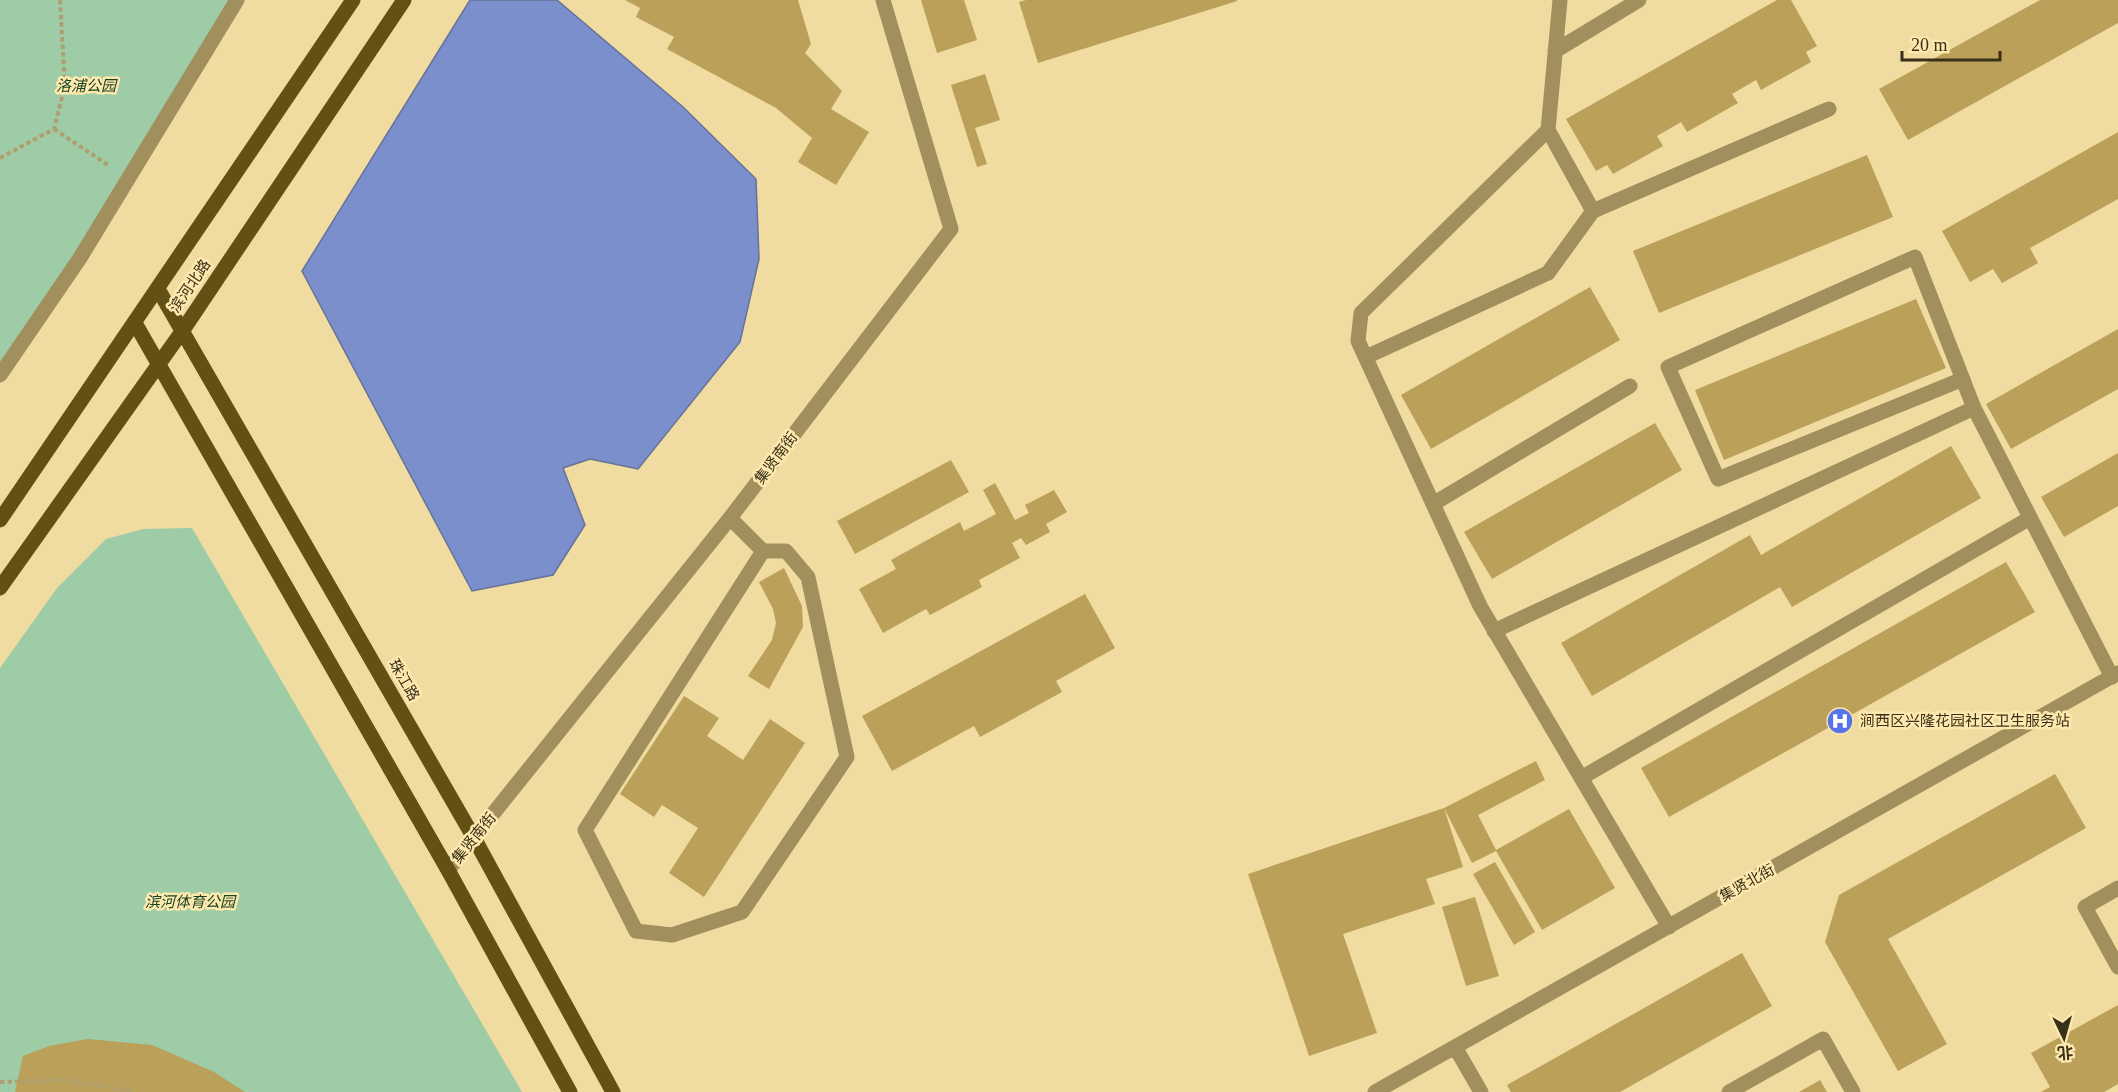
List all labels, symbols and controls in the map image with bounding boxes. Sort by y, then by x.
scale bar [1902,24,2000,62]
text: 20 m [1911,35,1948,55]
park label: 洛浦公园 [56,78,118,94]
street label: 滨河北路 [166,256,213,315]
street label: 集贤南街 [752,429,800,487]
street label: 珠江路 [386,657,422,703]
hospital icon: 涧西区兴隆花园社区卫生服务站 [1825,706,1855,736]
place label: 涧西区兴隆花园社区卫生服务站 [1860,713,2070,729]
street label: 集贤南街 [449,810,499,866]
street label: 集贤北街 [1716,861,1777,905]
park label: 滨河体育公园 [145,894,237,910]
north arrow [2034,1008,2094,1068]
text: 北 [2057,1043,2074,1062]

